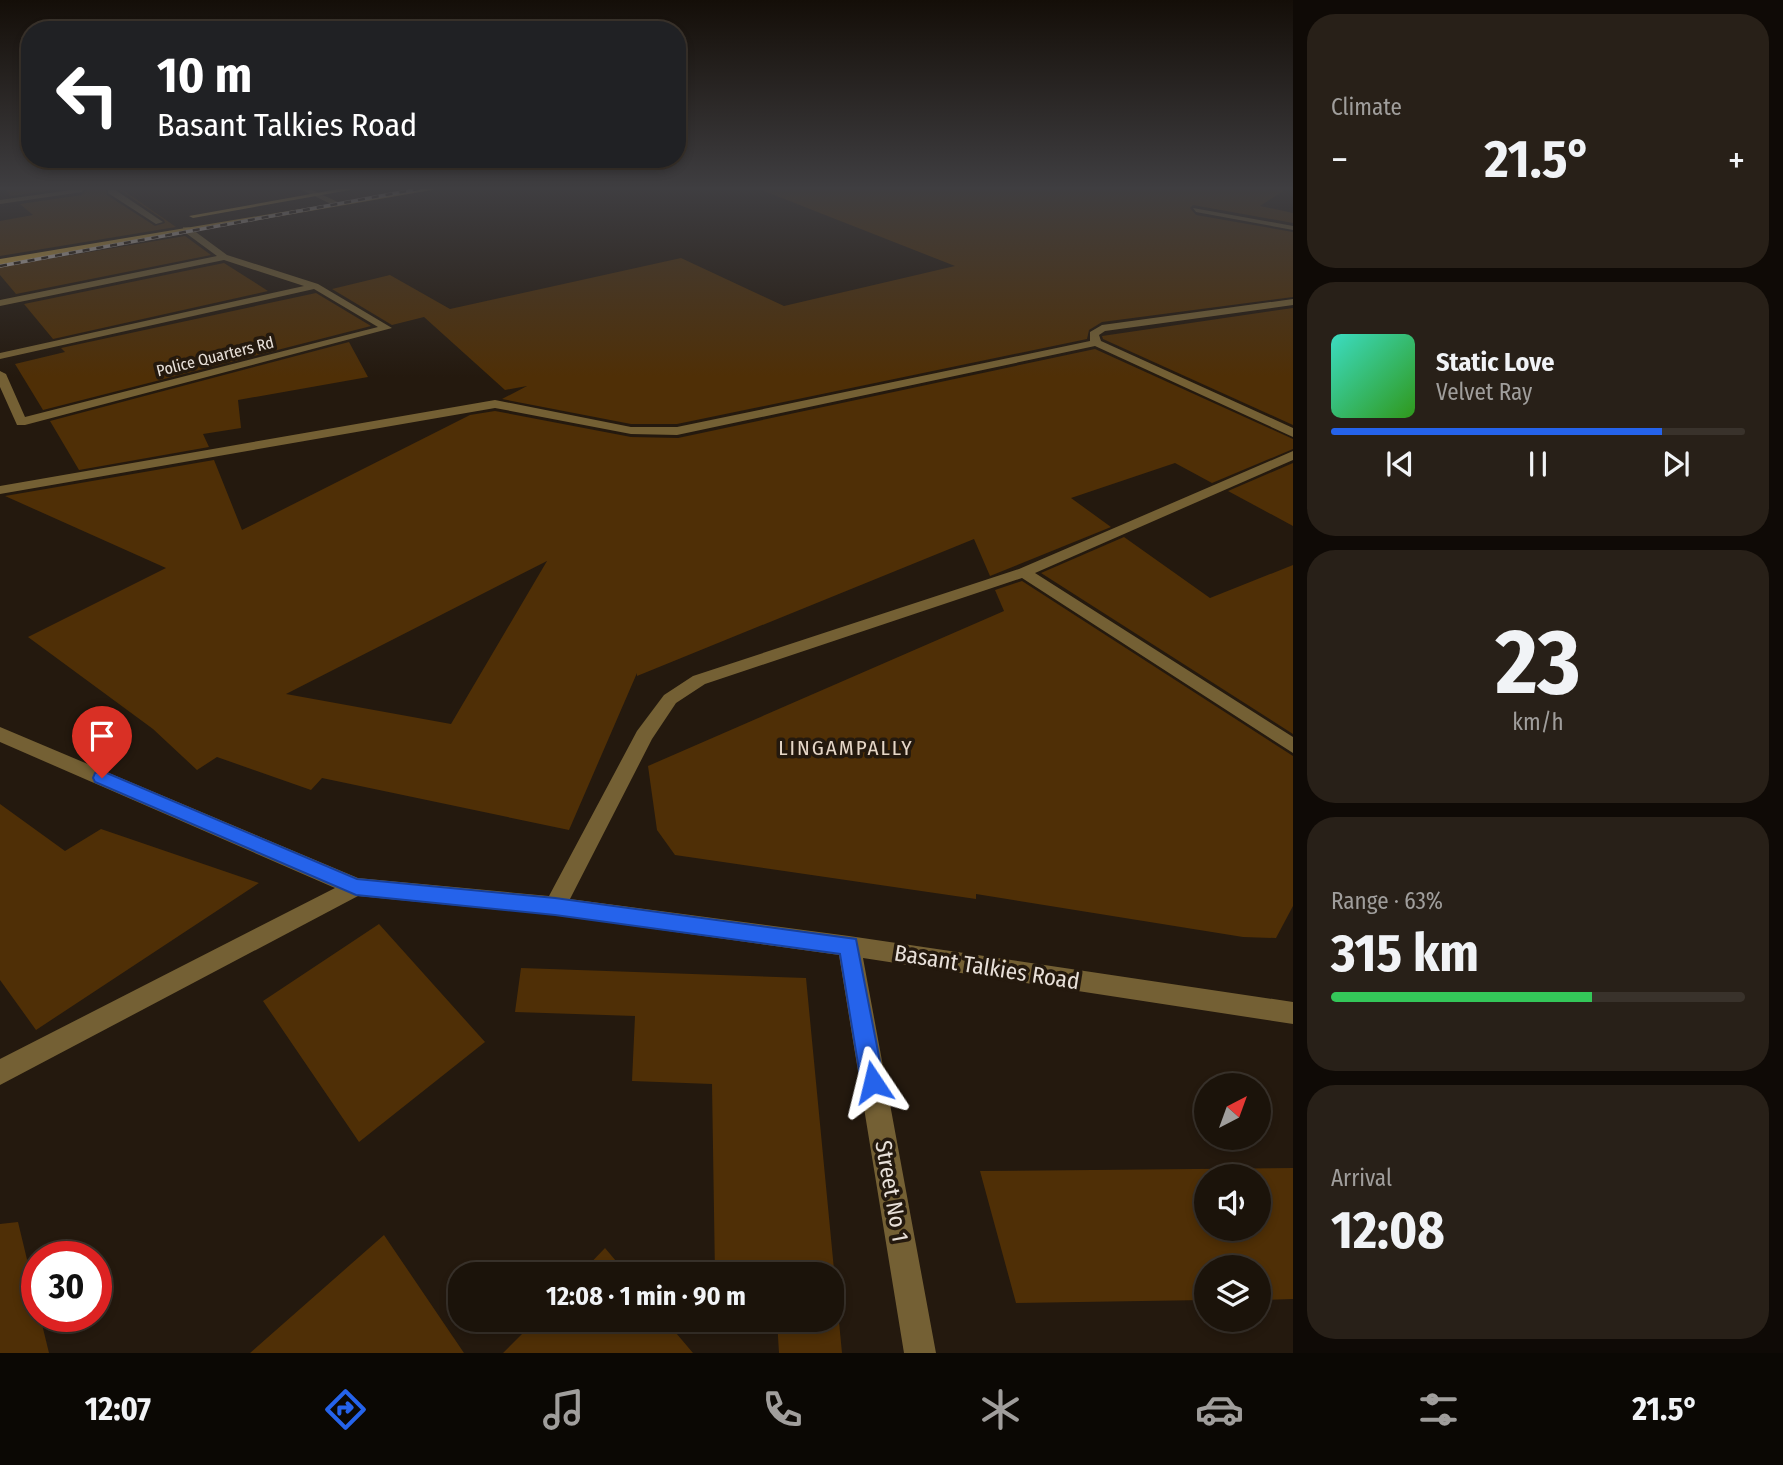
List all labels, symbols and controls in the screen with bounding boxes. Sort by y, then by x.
text: 10 m [157,46,252,105]
icon: left [42,49,133,140]
text: Climate [1331,93,1402,121]
text: Basant Talkies Road [157,106,417,144]
text: 21.5° [1484,128,1591,191]
text: − [1331,137,1348,183]
text: + [1728,137,1745,183]
street label: Police Quarters Rd [154,333,276,380]
text: Static Love [1436,347,1554,378]
text: Velvet Ray [1436,378,1532,406]
icon: previous [1381,445,1419,483]
icon: pause [1519,445,1557,483]
icon: next [1657,445,1695,483]
text: 23 [1495,608,1581,717]
pin [72,706,132,778]
text: km/h [1512,708,1564,736]
icon: arrive [83,717,121,755]
district label: LINGAMPALLY [778,735,914,761]
text: Range · 63% [1331,887,1443,915]
text: 315 km [1331,922,1479,985]
street label: Basant Talkies Road [892,939,1082,995]
position arrow [836,1045,910,1119]
north arrow [1194,1073,1270,1150]
map controls [1194,1073,1271,1332]
street label: Street No 1 [869,1138,915,1244]
button: sound [1194,1164,1271,1241]
text: Arrival [1331,1164,1392,1192]
text: 12:08 [1331,1199,1445,1262]
speed limit sign: 30 [21,1241,112,1332]
button: layers [1194,1255,1271,1332]
text: 12:08 · 1 min · 90 m [546,1281,746,1312]
icon: directions [321,1385,370,1434]
icon: music [539,1385,588,1434]
icon: phone [758,1385,807,1434]
icon: climate [976,1385,1025,1434]
icon: car [1195,1385,1244,1434]
icon: filters [1414,1385,1463,1434]
text: 12:07 [85,1390,151,1428]
text: 21.5° [1632,1390,1698,1428]

